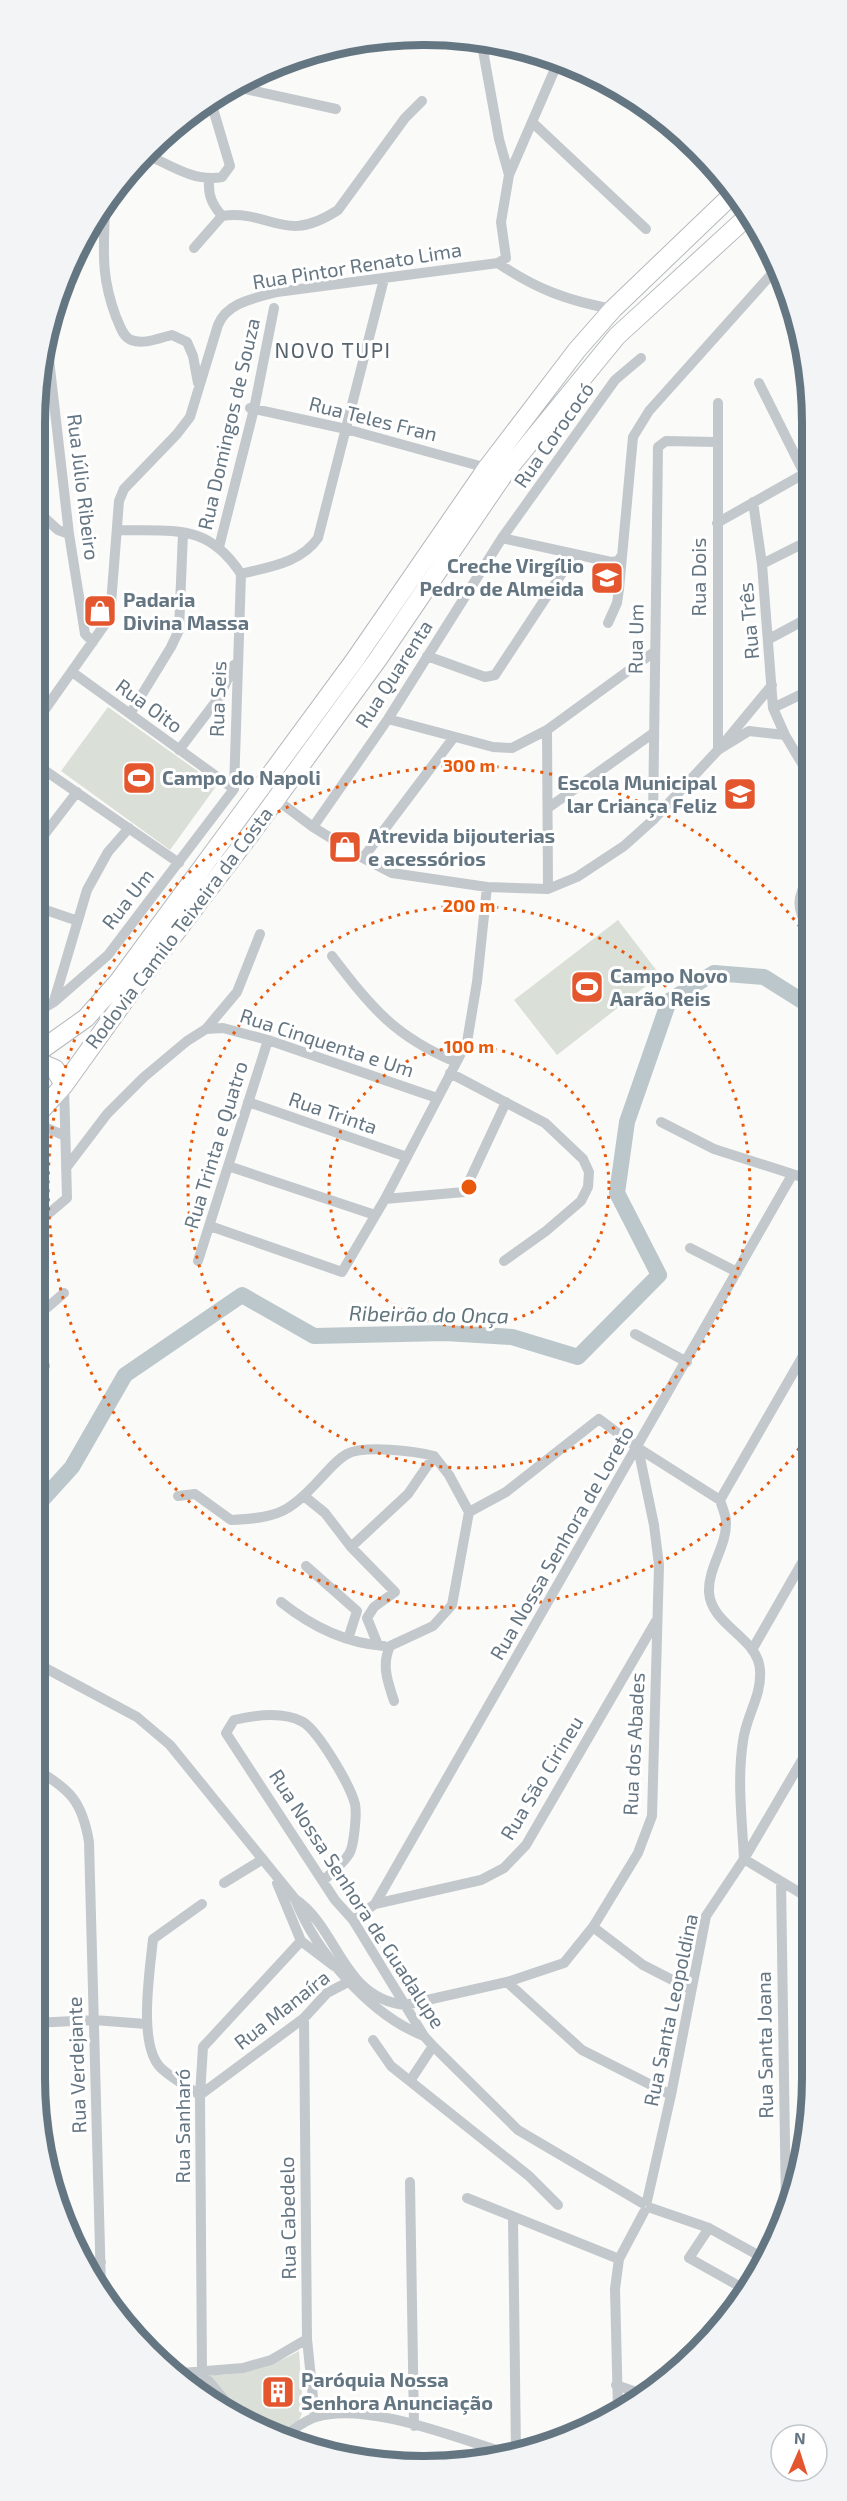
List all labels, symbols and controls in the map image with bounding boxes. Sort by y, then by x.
street label: Rua Pintor Renato Lima [251,237,463,293]
street label: Rua Domingos de Souza [192,315,264,532]
district label: NOVO TUPI [274,337,392,362]
street label: Rua Corococó [508,377,598,492]
street label: Rua Teles Fran [307,391,440,446]
street label: Rua Júlio Ribeiro [63,412,105,561]
street label: Rua Dois [686,538,710,616]
place label: Creche Virgílio Pedro de Almeida [420,553,584,600]
school or university icon: Creche Virgílio Pedro de Almeida [589,560,625,596]
street label: Rua Três [733,582,763,661]
place label: Padaria Divina Massa [123,587,249,634]
shop icon: Padaria Divina Massa [82,593,118,629]
street label: Rua Um [622,604,648,674]
street label: Rua Quarenta [349,615,437,732]
street label: Rua Seis [204,660,230,738]
street label: Rua Oito [112,673,188,737]
text: 300 m [443,754,495,776]
sports icon: Campo do Napoli [121,760,157,796]
place label: Campo do Napoli [162,765,321,789]
place label: Escola Municipal lar Criança Feliz [557,770,717,818]
school or university icon: Escola Municipal lar Criança Feliz [722,776,758,812]
street label: Rodovia Camilo Teixeira da Costa [79,802,277,1053]
place label: Atrevida bijouterias e acessórios [368,823,555,870]
shop icon: Atrevida bijouterias e acessórios [327,829,363,865]
street label: Rua Um [96,863,158,933]
text: 200 m [443,894,495,916]
place label: Campo Novo Aarão Reis [610,963,728,1010]
sports icon: Campo Novo Aarão Reis [569,969,605,1005]
street label: Rua Cinquenta e Um [237,1003,417,1081]
text: 100 m [444,1035,494,1057]
street label: Rua Trinta e Quatro [178,1058,252,1231]
street label: Rua Trinta [286,1086,381,1138]
centre of rings [459,1177,479,1197]
water label: Ribeirão do Onça [349,1300,509,1329]
street label: Rua Nossa Senhora de Loreto [484,1421,638,1664]
street label: Rua dos Abades [617,1672,649,1816]
street label: Rua São Cirineu [495,1711,588,1844]
street label: Rua Nossa Senhora de Guadalupe [265,1764,451,2033]
street label: Rua Santa Leopoldina [638,1911,702,2108]
street label: Rua Manaíra [229,1965,334,2054]
street label: Rua Santa Joana [751,1971,777,2119]
street label: Rua Verdejante [62,1996,90,2134]
street label: Rua Sanharó [170,2069,194,2183]
street label: Rua Cabedelo [274,2156,300,2280]
place label: Paróquia Nossa Senhora Anunciação [301,2367,493,2415]
building icon: Paróquia Nossa Senhora Anunciação [260,2374,296,2410]
north arrow [769,2423,829,2483]
text: N [794,2428,806,2447]

